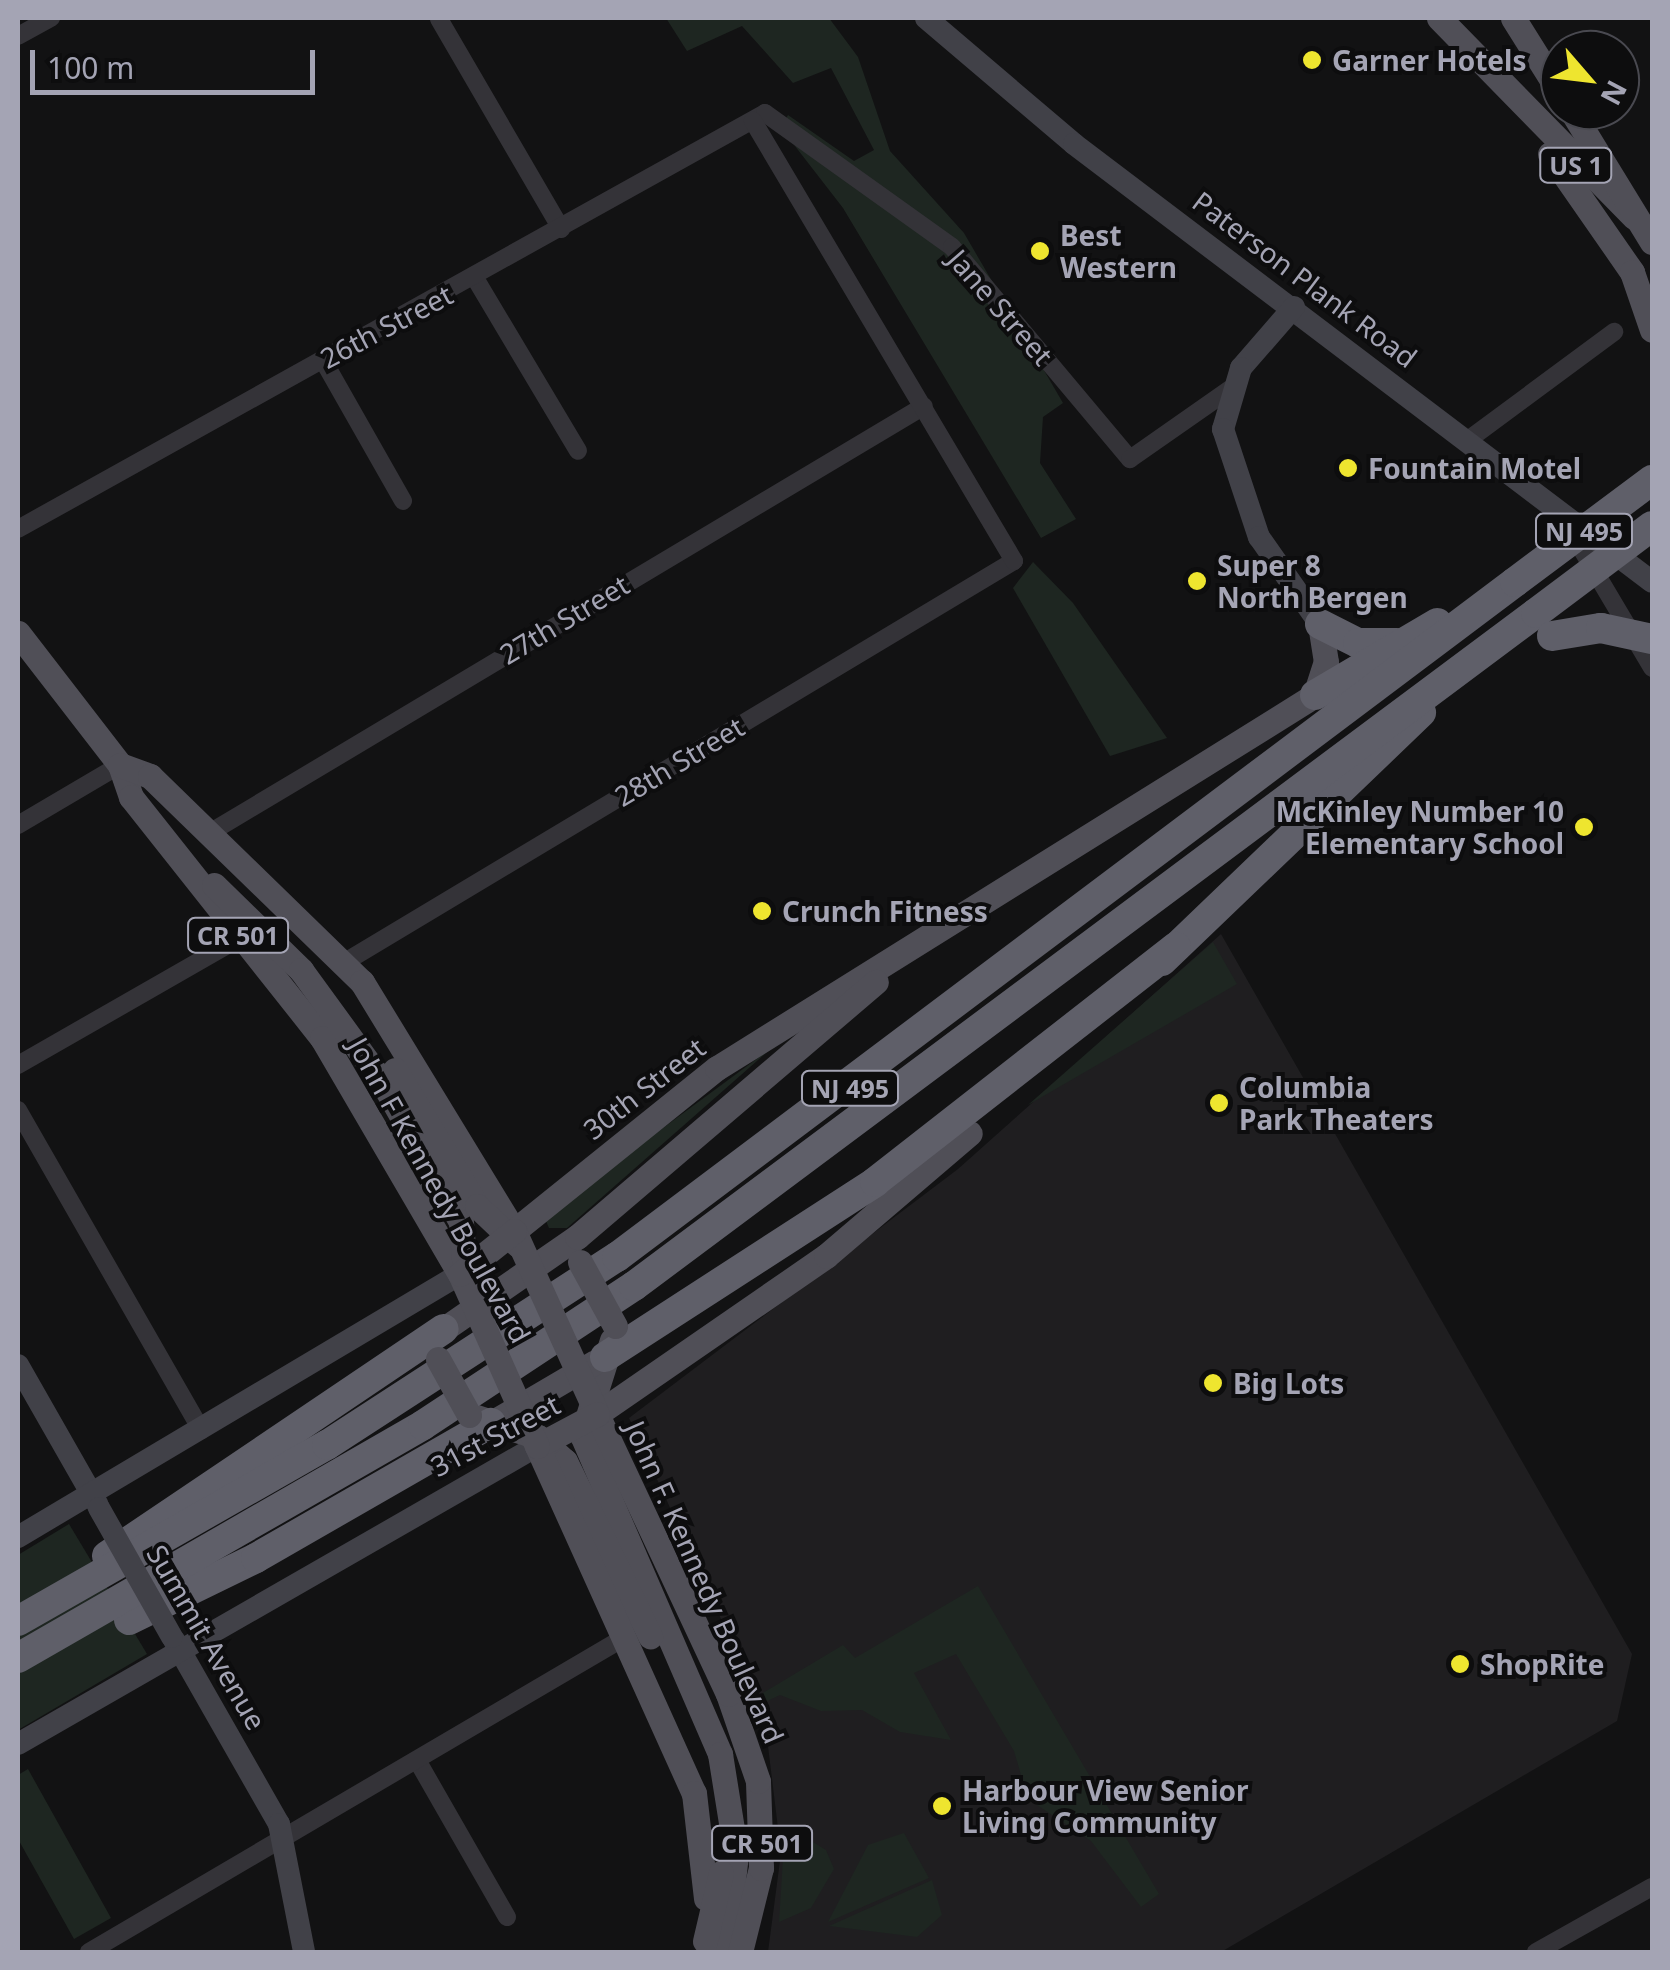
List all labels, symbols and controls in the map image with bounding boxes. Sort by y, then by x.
scale bar [35,30,320,92]
north arrow [1540,30,1640,130]
place label: Garner Hotels [1332,43,1526,77]
text: 100 m [47,47,134,88]
marker: Garner Hotels [1301,49,1323,71]
text: N [1593,74,1637,112]
road number: US 1 [1538,145,1614,185]
street label: Paterson Plank Road [1186,184,1424,374]
place label: Best Western [1060,218,1177,284]
marker: Best Western [1029,240,1051,262]
street label: Jane Street [942,242,1060,372]
street label: 26th Street [314,277,458,375]
place label: Fountain Motel [1368,451,1581,485]
marker: Fountain Motel [1337,457,1359,479]
road number: NJ 495 [1534,511,1634,551]
place label: Super 8 North Bergen [1217,548,1408,614]
street label: 27th Street [493,567,635,671]
marker: Super 8 North Bergen [1186,570,1208,592]
street label: 28th Street [608,709,750,813]
place label: McKinley Number 10 Elementary School [1276,794,1564,860]
marker: McKinley Number 10 Elementary School [1573,816,1595,838]
place label: Crunch Fitness [782,894,988,928]
marker: Crunch Fitness [751,900,773,922]
road number: CR 501 [186,915,290,955]
street label: 30th Street [577,1030,711,1146]
street label: John F Kennedy Boulevard [342,1032,538,1348]
road number: NJ 495 [800,1068,900,1108]
place label: Columbia Park Theaters [1239,1070,1434,1136]
marker: Columbia Park Theaters [1208,1092,1230,1114]
place label: Big Lots [1233,1366,1344,1400]
marker: Big Lots [1202,1372,1224,1394]
street label: 31st Street [425,1387,565,1483]
street label: John F. Kennedy Boulevard [619,1416,791,1748]
street label: Summit Avenue [140,1539,274,1735]
place label: ShopRite [1480,1647,1604,1681]
marker: ShopRite [1449,1653,1471,1675]
place label: Harbour View Senior Living Community [962,1773,1249,1839]
marker: Harbour View Senior Living Community [931,1795,953,1817]
road number: CR 501 [710,1823,814,1863]

